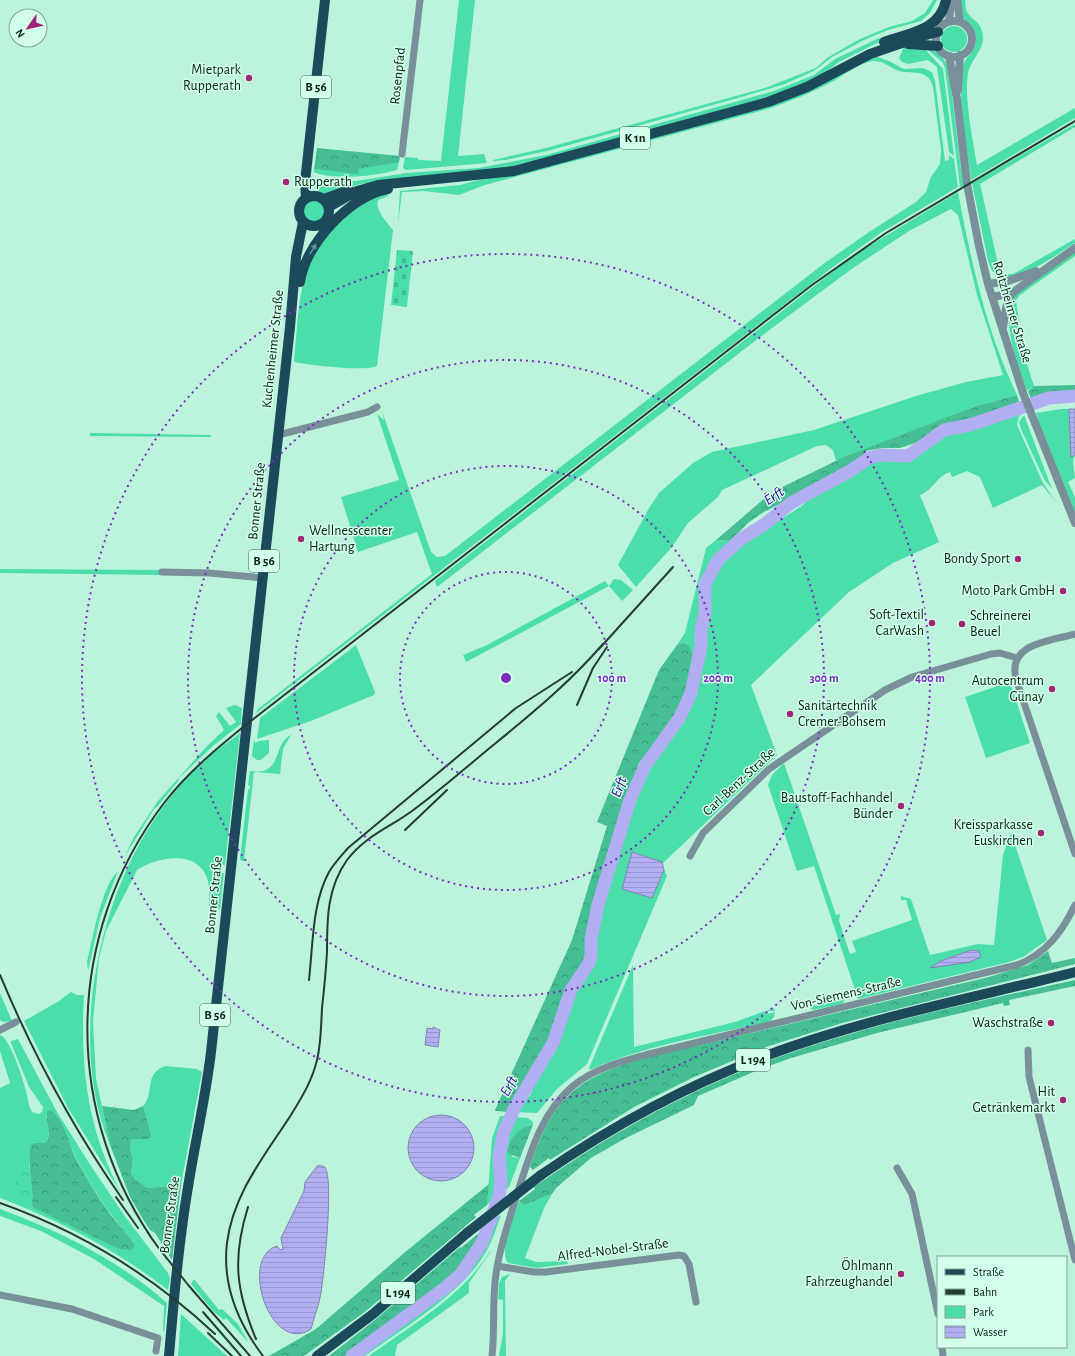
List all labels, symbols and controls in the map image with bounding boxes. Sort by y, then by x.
north arrow [8,8,48,48]
text: N [13,27,27,40]
street label: Rosenpfad [388,47,408,105]
place label: Mietpark Rupperath [183,63,242,93]
marker: Mietpark Rupperath [244,73,254,83]
road number: B 56 [301,76,331,98]
road number: K 1n [620,127,650,149]
place label: Rupperath [294,175,352,189]
marker: Rupperath [281,177,291,187]
one-way arrow [309,243,316,255]
street label: Roitzheimer Straße [990,260,1034,364]
street label: Kuchenheimer Straße [260,289,286,409]
street label: Bonner Straße [246,462,268,540]
water label: Erft [761,484,787,508]
place label: Wellnesscenter Hartung [309,524,393,554]
marker: Wellnesscenter Hartung [296,534,306,544]
road number: B 56 [249,550,279,572]
place label: Bondy Sport [944,552,1011,566]
marker: Bondy Sport [1013,554,1023,564]
place label: Moto Park GmbH [962,584,1055,598]
marker: Moto Park GmbH [1058,586,1068,596]
place label: Soft-Textil CarWash [869,608,924,638]
place label: Schreinerei Beuel [970,609,1031,639]
marker: Soft-Textil CarWash [927,618,937,628]
marker: Schreinerei Beuel [957,619,967,629]
centre of rings [499,671,513,685]
text: 100 m [598,672,626,684]
text: 200 m [703,672,733,684]
text: 300 m [809,672,839,684]
text: 400 m [915,672,945,684]
place label: Autocentrum Günay [972,674,1044,704]
marker: Autocentrum Günay [1047,684,1057,694]
place label: Sanitärtechnik Cremer-Bohsem [798,699,886,729]
marker: Sanitärtechnik Cremer-Bohsem [785,709,795,719]
street label: Carl-Benz-Straße [700,745,778,819]
water label: Erft [608,775,630,799]
place label: Baustoff-Fachhandel Bünder [781,791,893,821]
marker: Baustoff-Fachhandel Bünder [896,801,906,811]
place label: Kreissparkasse Euskirchen [953,818,1033,848]
marker: Kreissparkasse Euskirchen [1036,828,1046,838]
street label: Bonner Straße [203,856,225,934]
street label: Von-Siemens-Straße [790,975,902,1013]
road number: B 56 [200,1004,230,1026]
place label: Waschstraße [972,1016,1043,1030]
marker: Waschstraße [1046,1018,1056,1028]
road number: L 194 [736,1049,770,1071]
water label: Erft [497,1073,521,1099]
place label: Hit Getränkemarkt [972,1085,1056,1115]
marker: Hit Getränkemarkt [1058,1095,1068,1105]
street label: Bonner Straße [158,1175,182,1255]
street label: Alfred-Nobel-Straße [557,1236,669,1264]
place label: Öhlmann Fahrzeughandel [805,1256,893,1289]
legend [937,1256,1067,1348]
text: Straße [973,1266,1004,1278]
marker: Öhlmann Fahrzeughandel [896,1269,906,1279]
road number: L 194 [381,1282,415,1304]
text: Bahn [973,1286,997,1298]
text: Park [973,1306,994,1318]
text: Wasser [973,1326,1007,1338]

